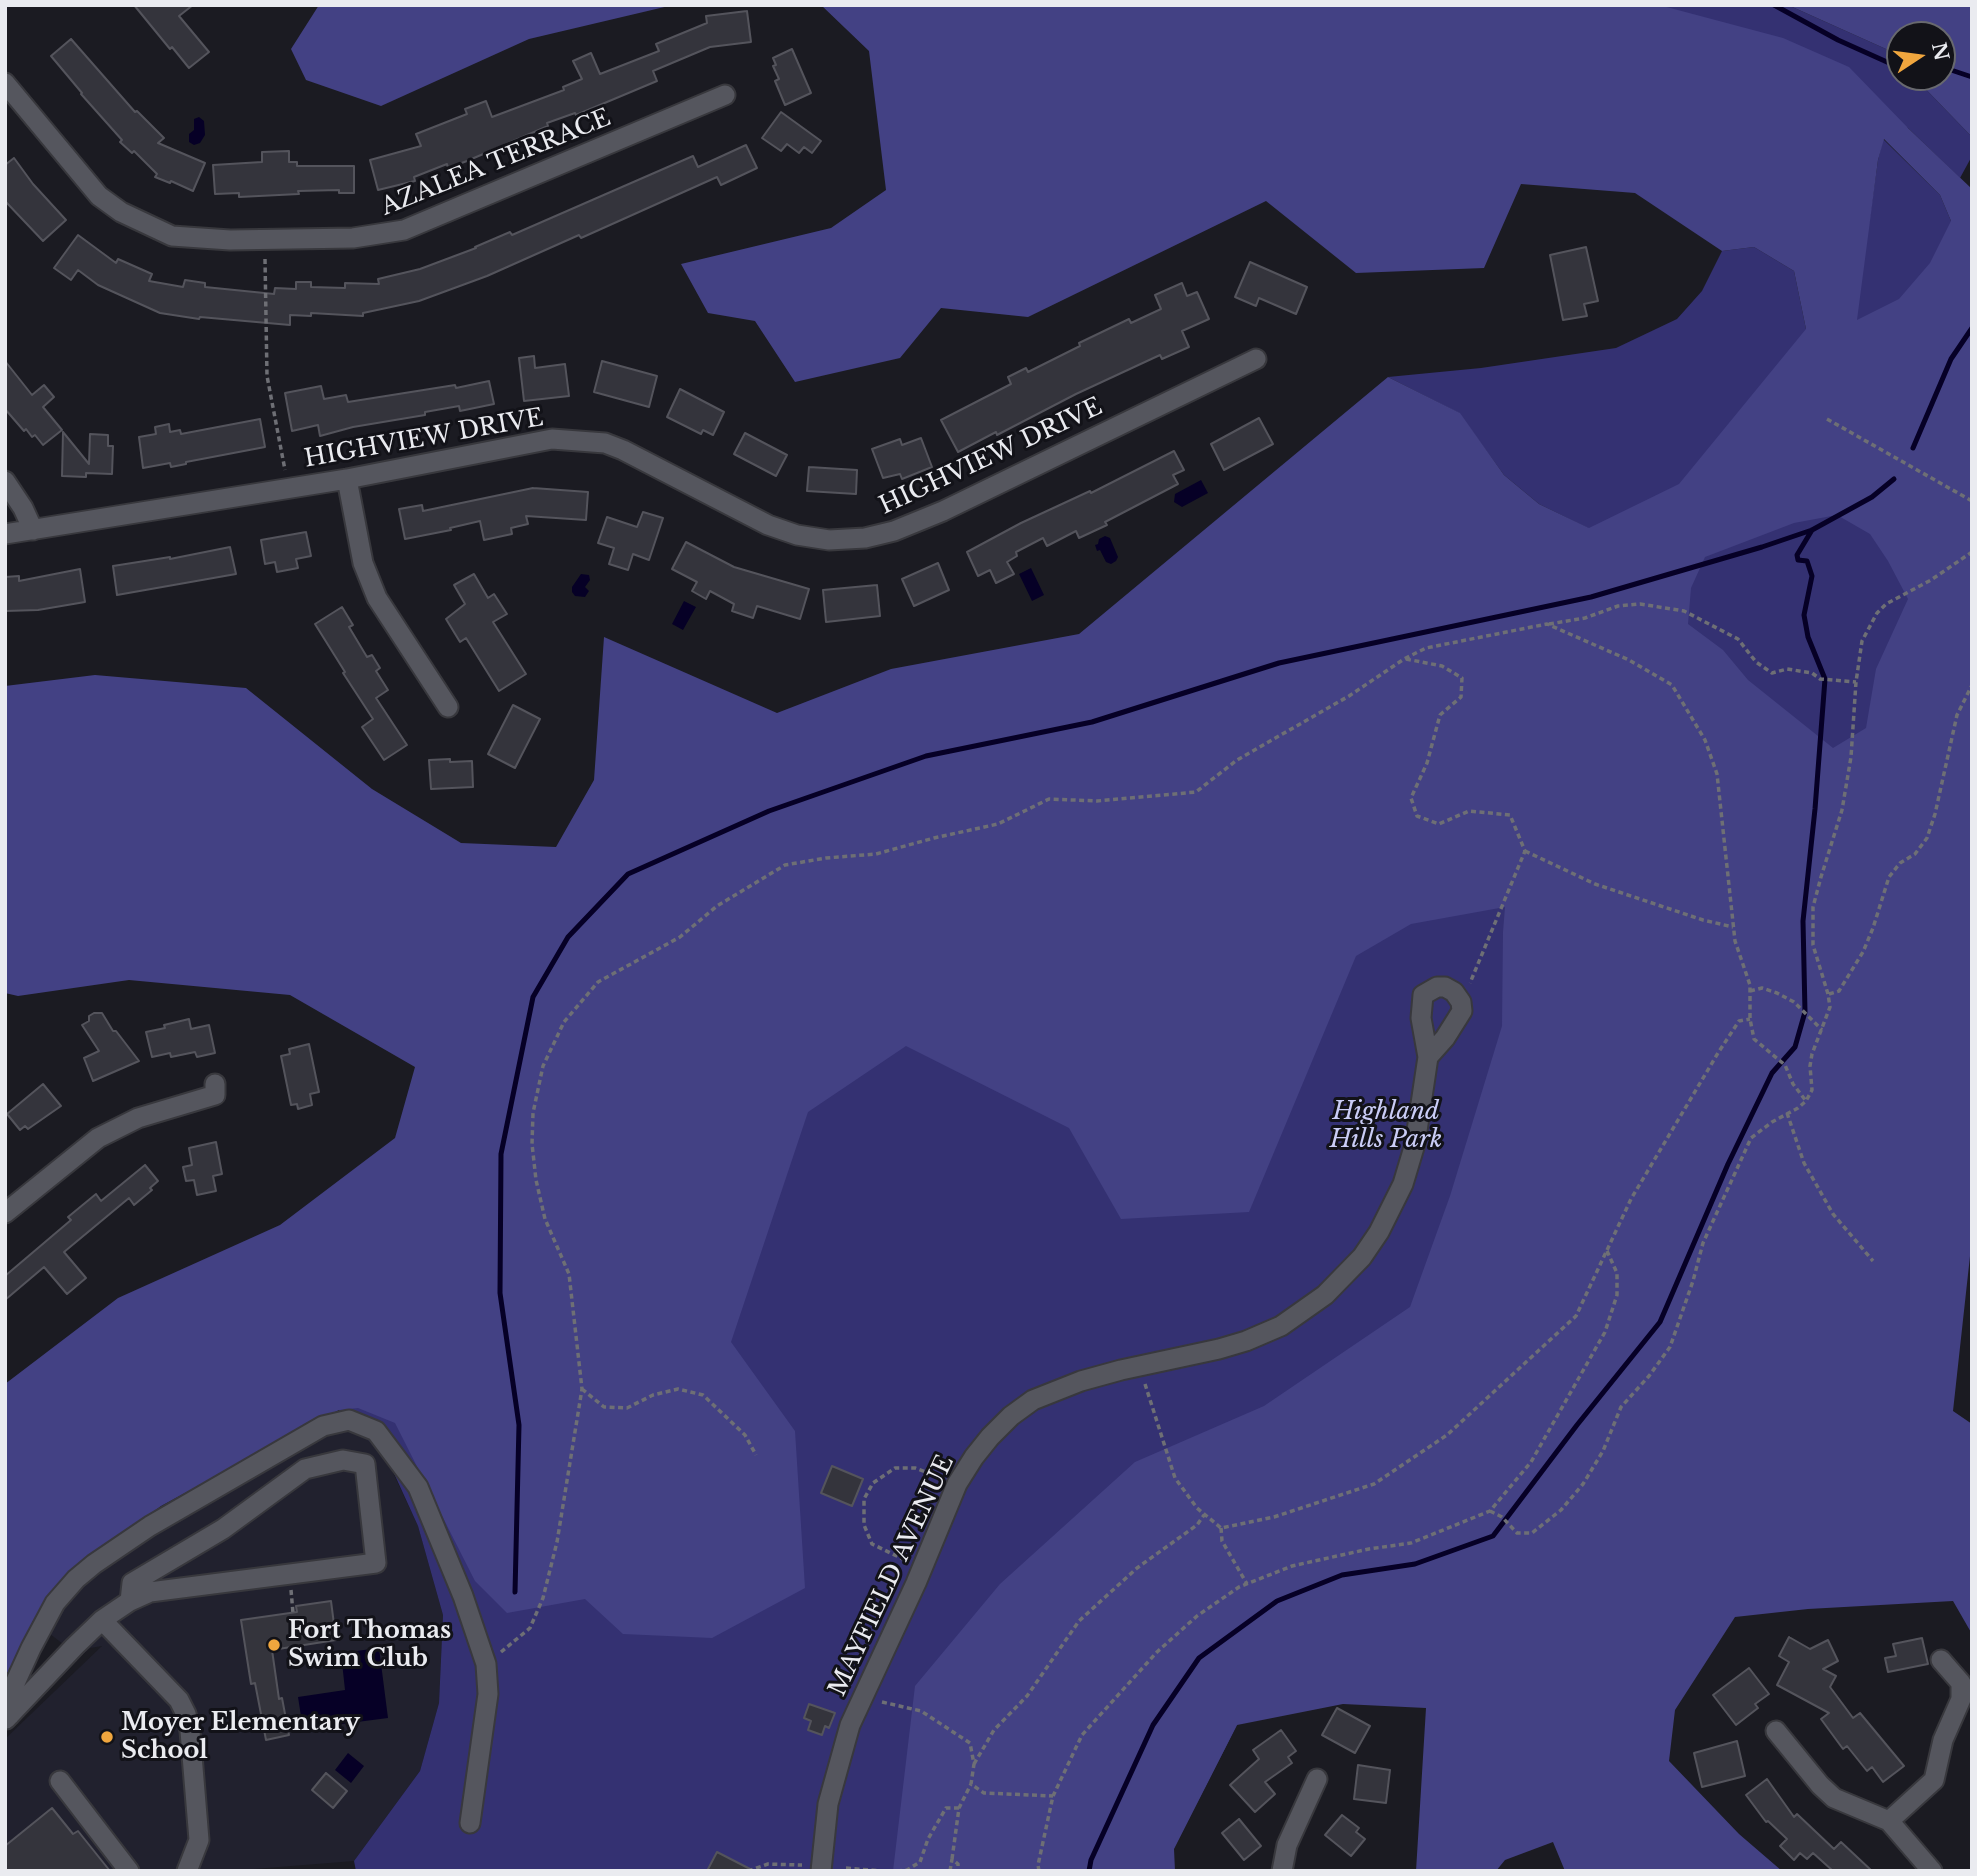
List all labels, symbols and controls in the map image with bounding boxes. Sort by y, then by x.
north arrow [1886,21,1956,91]
text: N [1927,40,1953,63]
street label: AZALEA TERRACE [377,104,615,222]
street label: HIGHVIEW DRIVE [875,393,1107,521]
street label: HIGHVIEW DRIVE [302,404,546,474]
park label: Highland Hills Park [1330,1098,1442,1154]
street label: MAYFIELD AVENUE [824,1451,960,1701]
place label: Fort Thomas Swim Club [288,1617,451,1673]
marker: Fort Thomas Swim Club [266,1637,282,1653]
place label: Moyer Elementary School [121,1709,360,1765]
marker: Moyer Elementary School [99,1729,115,1745]

